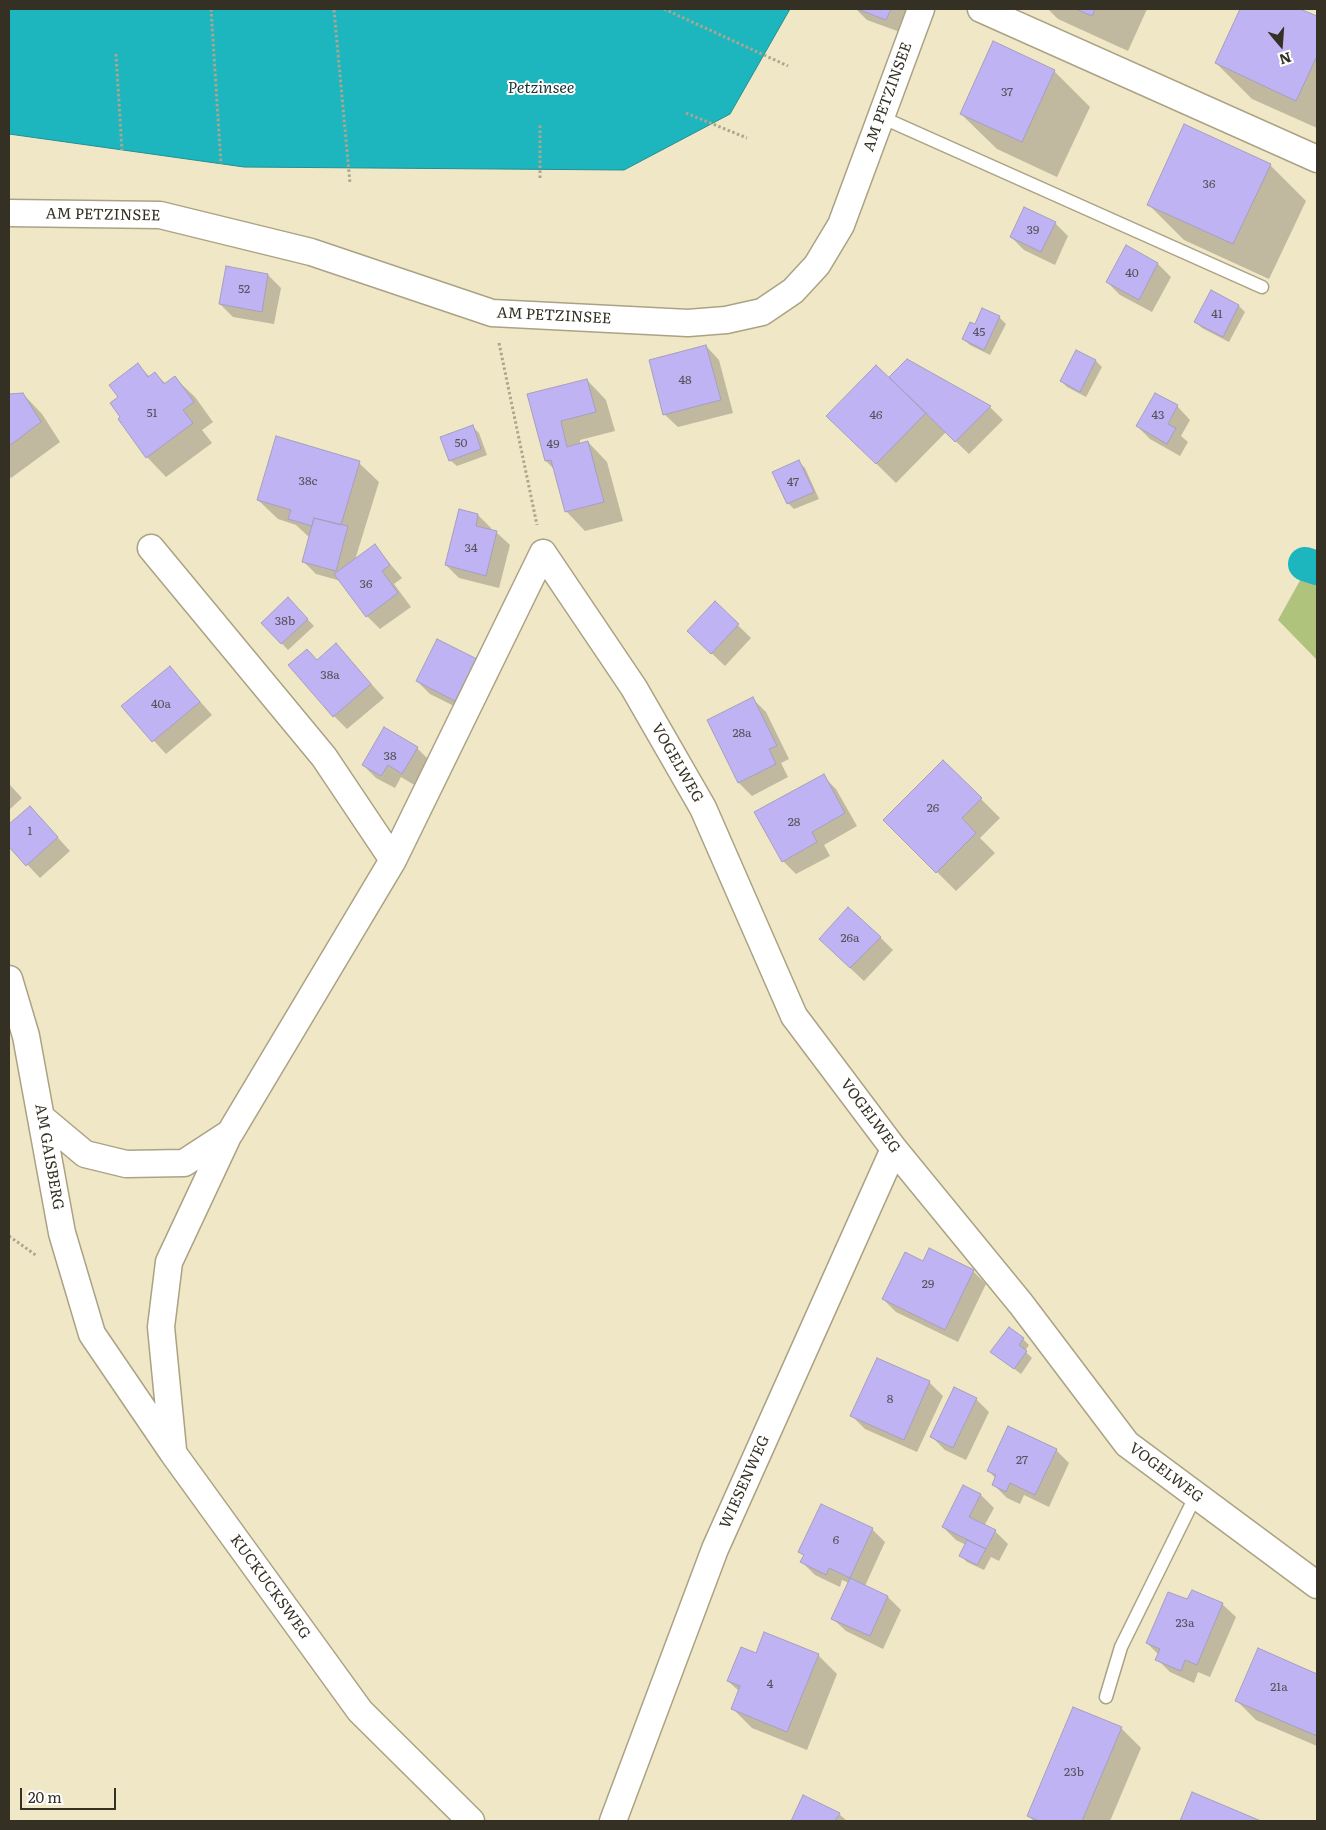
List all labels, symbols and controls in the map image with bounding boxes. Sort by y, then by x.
north arrow [1256,20,1306,70]
street label: AM PETZINSEE [860,40,916,154]
text: N [1277,48,1294,71]
water label: Petzinsee [508,78,574,98]
house number: 37 [1001,85,1013,99]
house number: 36 [1203,177,1215,191]
street label: AM PETZINSEE [45,205,161,225]
house number: 39 [1027,223,1039,237]
house number: 40 [1125,266,1139,280]
house number: 52 [238,282,250,296]
street label: AM PETZINSEE [496,304,612,328]
house number: 41 [1211,307,1223,321]
house number: 45 [973,325,985,339]
house number: 48 [678,373,692,387]
house number: 51 [147,406,157,420]
house number: 46 [869,408,883,422]
house number: 43 [1151,408,1165,422]
house number: 50 [454,436,468,450]
house number: 49 [547,437,559,451]
house number: 38c [298,474,318,488]
house number: 47 [787,475,799,489]
house number: 34 [464,541,478,555]
house number: 36 [360,577,372,591]
house number: 38b [275,614,295,628]
house number: 38a [320,668,340,682]
house number: 40a [151,697,171,711]
street label: VOGELWEG [647,720,707,806]
house number: 28a [732,726,752,740]
house number: 38 [383,749,397,763]
house number: 26 [927,801,939,815]
house number: 28 [788,815,800,829]
house number: 1 [28,824,32,838]
house number: 26a [841,931,859,945]
street label: VOGELWEG [836,1075,904,1157]
street label: AM GAISBERG [31,1102,67,1212]
house number: 29 [922,1277,934,1291]
house number: 8 [887,1392,893,1406]
street label: WIESENWEG [716,1433,774,1531]
street label: VOGELWEG [1125,1439,1207,1507]
house number: 27 [1016,1453,1028,1467]
street label: KUCKUCKSWEG [226,1531,314,1643]
house number: 6 [833,1533,839,1547]
house number: 23a [1175,1616,1195,1630]
house number: 4 [767,1677,773,1691]
house number: 21a [1270,1680,1288,1694]
house number: 23b [1064,1765,1084,1779]
scale bar [22,1778,119,1810]
text: 20 m [28,1785,62,1808]

